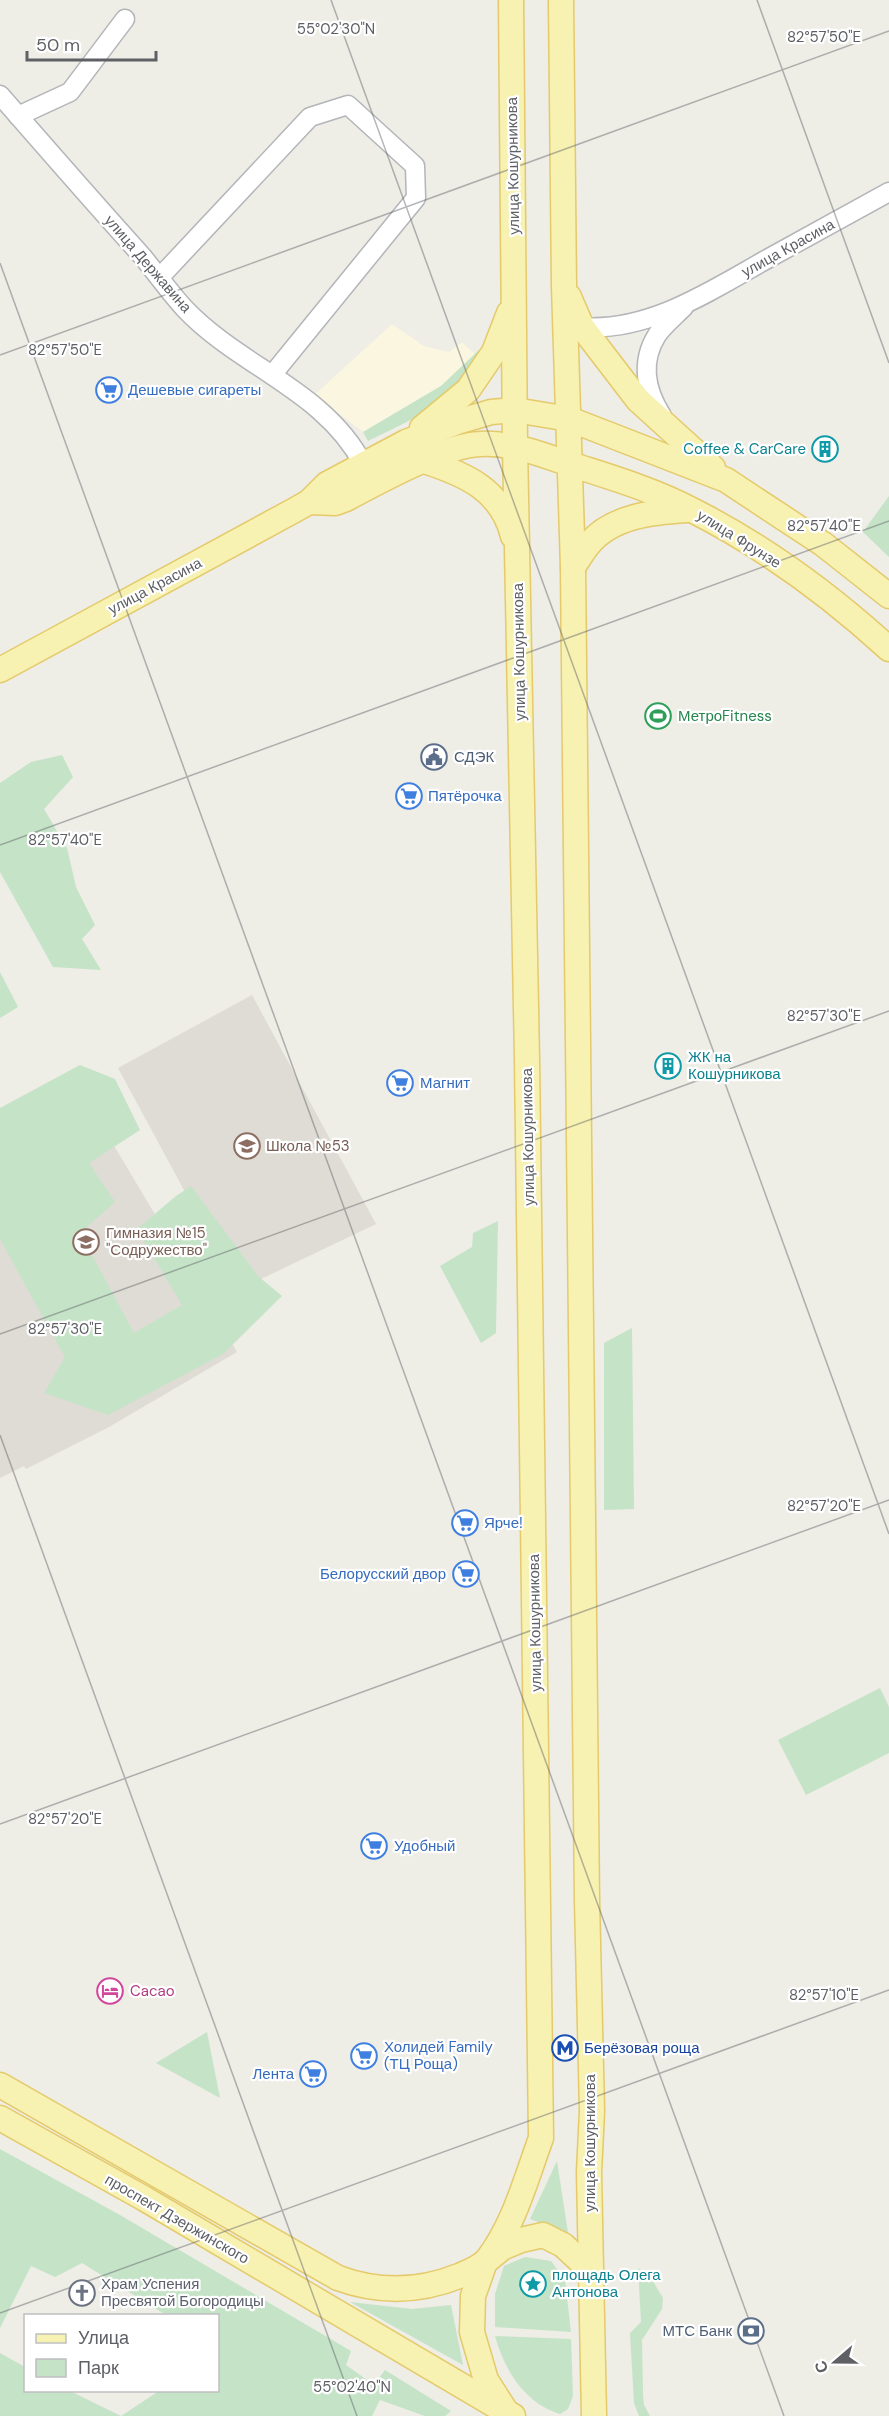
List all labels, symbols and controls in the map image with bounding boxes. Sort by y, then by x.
text: 55°02'30"N [297,19,375,39]
scale bar [27,24,156,62]
text: 82°57'50"E [787,27,861,47]
text: 50 m [36,33,80,57]
street label: улица Кошурникова [502,96,524,235]
street label: улица Державина [100,211,196,318]
street label: улица Красина [738,214,839,282]
text: 82°57'50"E [28,340,102,360]
supermarket icon: Дешевые сигареты [94,375,124,405]
place label: Дешевые сигареты [128,380,261,400]
building icon: Coffee & CarCare [810,434,840,464]
place label: Coffee & CarCare [683,439,806,459]
street label: улица Фрунзе [693,505,785,573]
text: 82°57'40"E [787,516,861,536]
street label: улица Красина [105,553,206,619]
street label: улица Кошурникова [508,582,530,721]
sports icon: МетроFitness [643,701,673,731]
place label: МетроFitness [678,706,772,726]
public building icon: СДЭК [419,742,449,772]
place label: СДЭК [454,747,494,767]
supermarket icon: Пятёрочка [394,781,424,811]
place label: Пятёрочка [428,786,502,806]
text: 82°57'40"E [28,830,102,850]
text: 82°57'30"E [787,1006,861,1026]
place label: ЖК на Кошурникова [688,1047,781,1084]
building icon: ЖК на Кошурникова [653,1051,683,1081]
street label: улица Кошурникова [517,1067,539,1206]
supermarket icon: Магнит [385,1068,415,1098]
place label: Магнит [420,1073,470,1093]
school or university icon: Школа №53 [232,1131,262,1161]
place label: Школа №53 [266,1136,350,1156]
place label: Гимназия №15 "Содружество" [106,1223,207,1260]
school or university icon: Гимназия №15 "Содружество" [71,1227,101,1257]
text: 82°57'30"E [28,1319,102,1339]
text: 82°57'20"E [787,1496,861,1516]
supermarket icon: Ярче! [450,1508,480,1538]
place label: Ярче! [484,1513,523,1533]
street label: улица Кошурникова [524,1553,546,1692]
supermarket icon: Белорусский двор [451,1559,481,1589]
place label: Белорусский двор [320,1564,446,1584]
text: 82°57'20"E [28,1809,102,1829]
supermarket icon: Удобный [359,1831,389,1861]
place label: Удобный [394,1836,456,1856]
hotel icon: Cacao [95,1976,125,2006]
place label: Cacao [130,1981,175,2001]
text: 82°57'10"E [789,1985,859,2005]
metro station icon: Берёзовая роща [550,2033,580,2063]
place label: Холидей Family (ТЦ Роща) [384,2037,493,2074]
place label: Берёзовая роща [584,2038,700,2058]
supermarket icon: Холидей Family (ТЦ Роща) [349,2041,379,2071]
supermarket icon: Лента [298,2059,328,2089]
place label: Лента [252,2064,295,2084]
street label: улица Кошурникова [580,2073,600,2212]
street label: проспект Дзержинского [101,2170,253,2268]
place label: площадь Олега Антонова [552,2265,661,2302]
place icon: площадь Олега Антонова [518,2269,548,2299]
place label: Храм Успения Пресвятой Богородицы [101,2274,264,2311]
church icon: Храм Успения Пресвятой Богородицы [67,2278,97,2308]
legend [24,2314,219,2392]
bank icon: МТС Банк [736,2316,766,2346]
place label: МТС Банк [662,2321,732,2341]
text: Улица [78,2326,130,2350]
north arrow [805,2332,865,2392]
text: Парк [78,2356,119,2380]
text: С [809,2358,833,2376]
text: 55°02'40"N [313,2377,391,2397]

